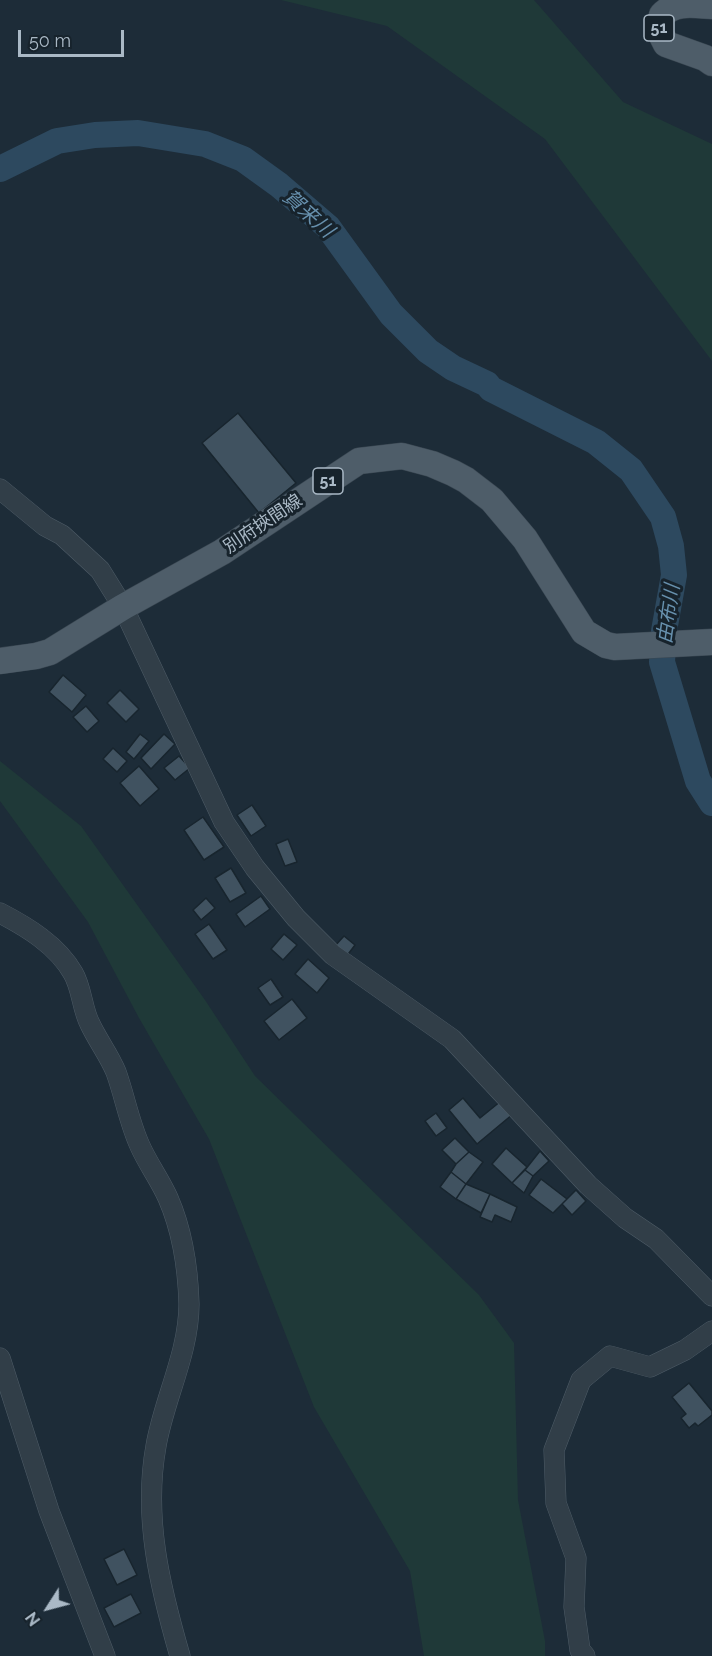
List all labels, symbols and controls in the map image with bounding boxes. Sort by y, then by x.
road number: 51 [644,15,674,41]
scale bar [21,18,128,56]
text: 50 m [29,30,71,51]
water label: 賀来川 [278,185,338,243]
road number: 51 [313,468,343,494]
street label: 別府挾間線 [220,490,306,558]
water label: 由布川 [653,583,685,645]
north arrow [18,1578,78,1638]
text: N [22,1608,44,1629]

